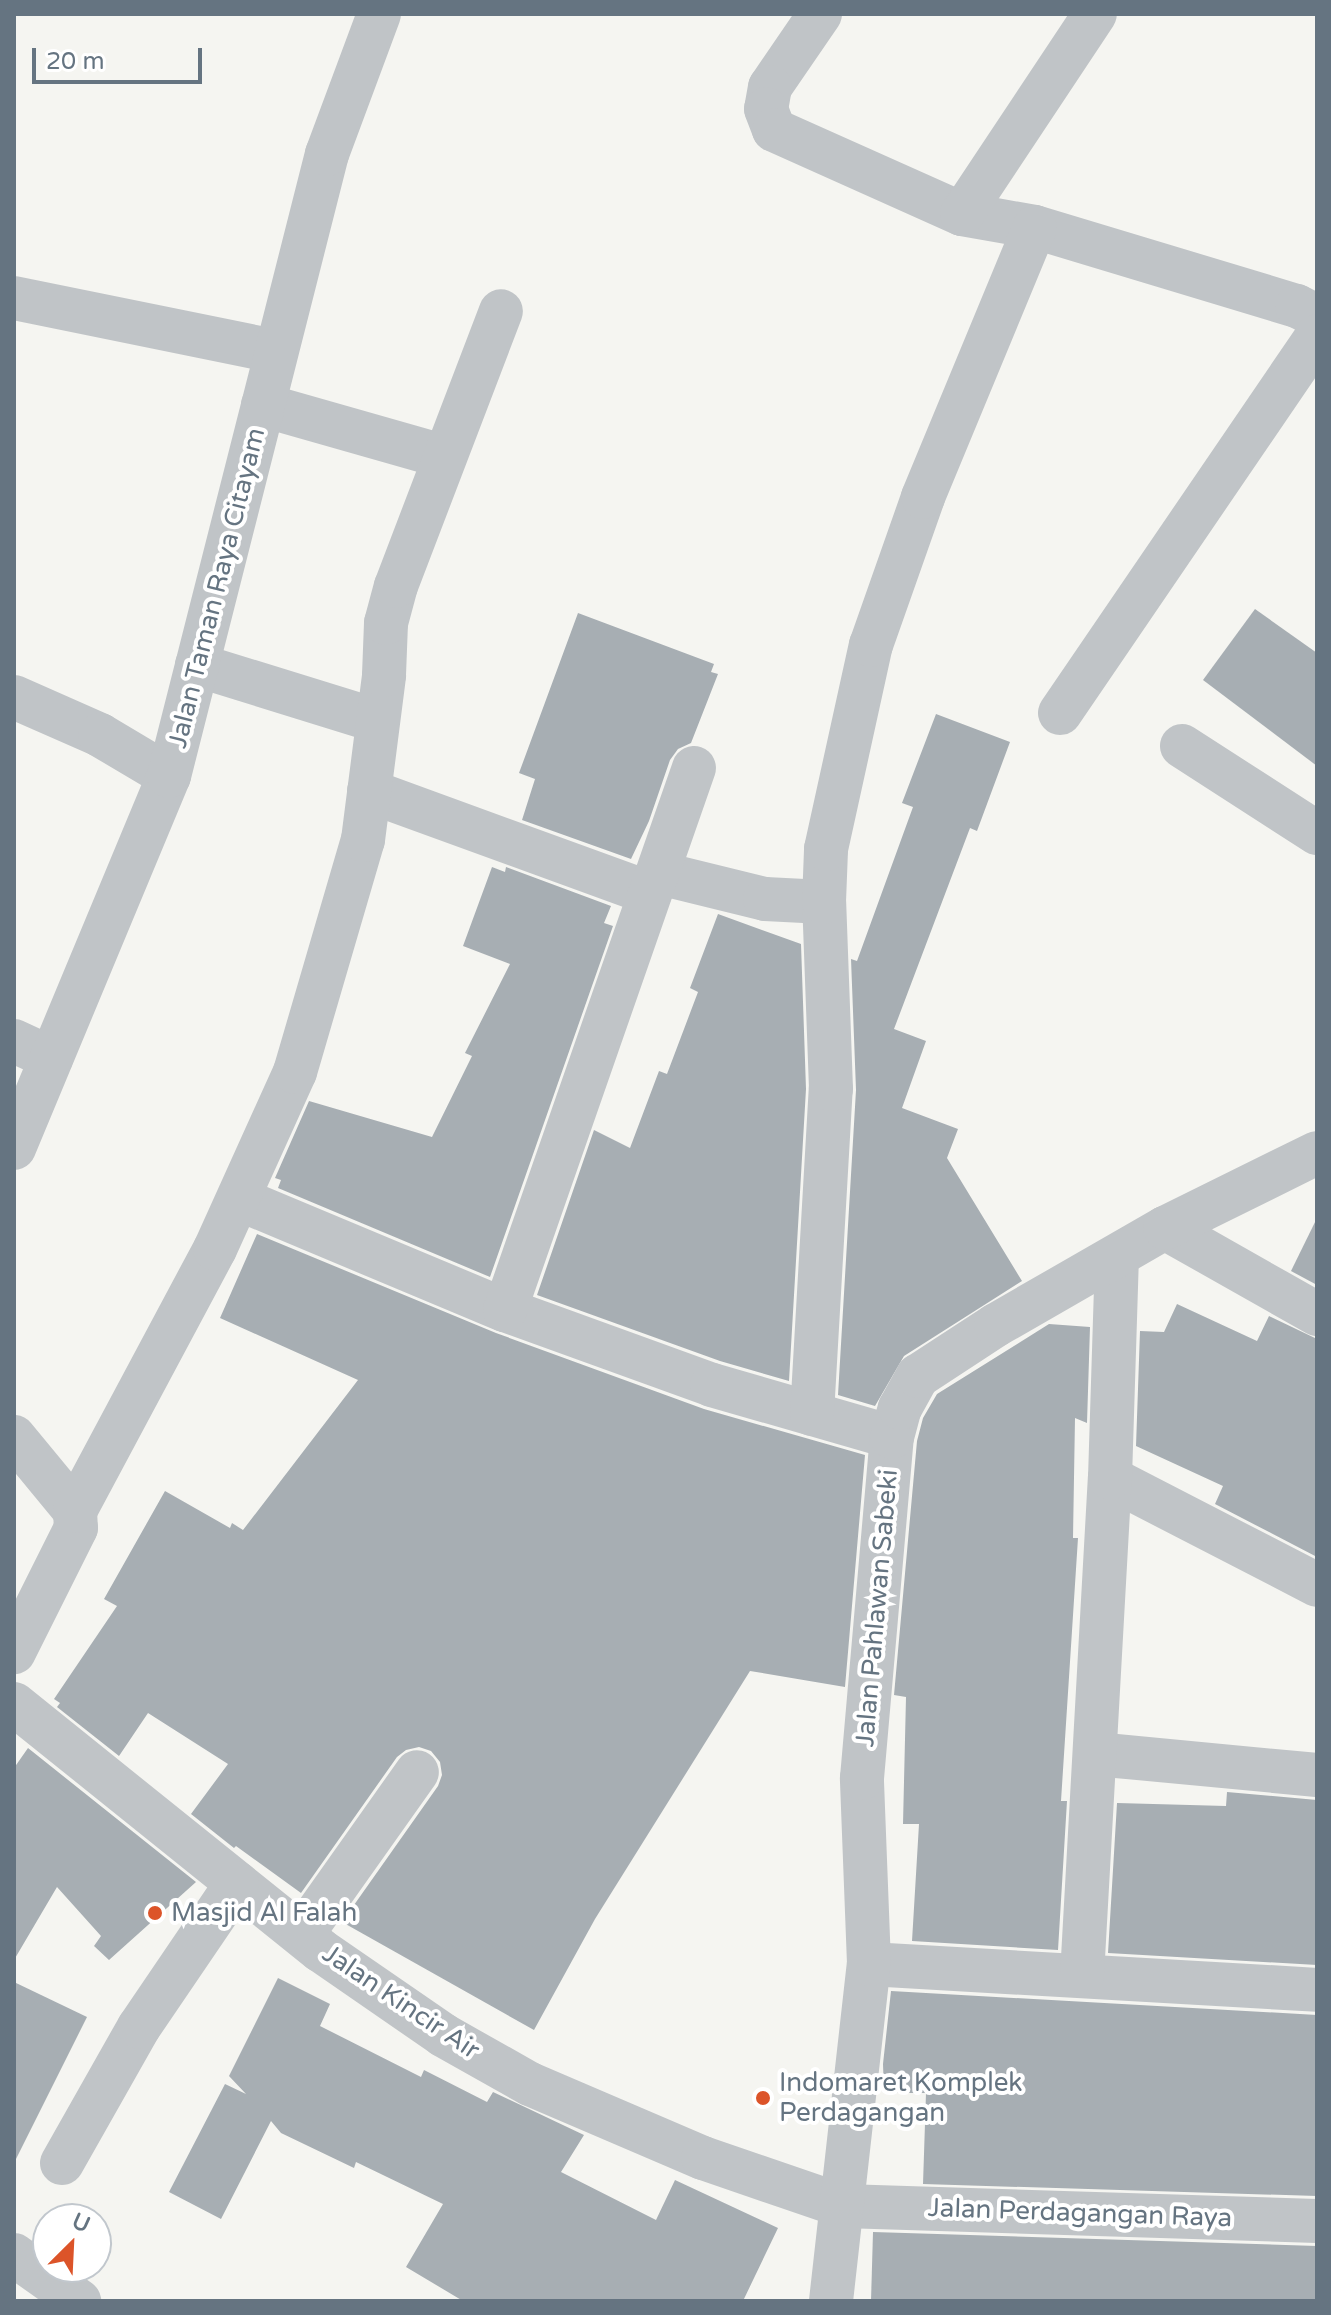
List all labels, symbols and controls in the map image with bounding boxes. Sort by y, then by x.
scale bar [36,32,206,82]
text: 20 m [46,47,104,76]
street label: Jalan Taman Raya Citayam [162,425,272,751]
street label: Jalan Pahlawan Sabeki [849,1468,905,1748]
place label: Masjid Al Falah [171,1897,357,1929]
marker: Masjid Al Falah [146,1904,164,1922]
street label: Jalan Kincir Air [316,1938,486,2066]
place label: Indomaret Komplek Perdagangan [779,2067,1023,2128]
marker: Indomaret Komplek Perdagangan [754,2089,772,2107]
street label: Jalan Perdagangan Raya [927,2192,1233,2234]
north arrow [32,2203,112,2283]
text: U [68,2208,94,2238]

